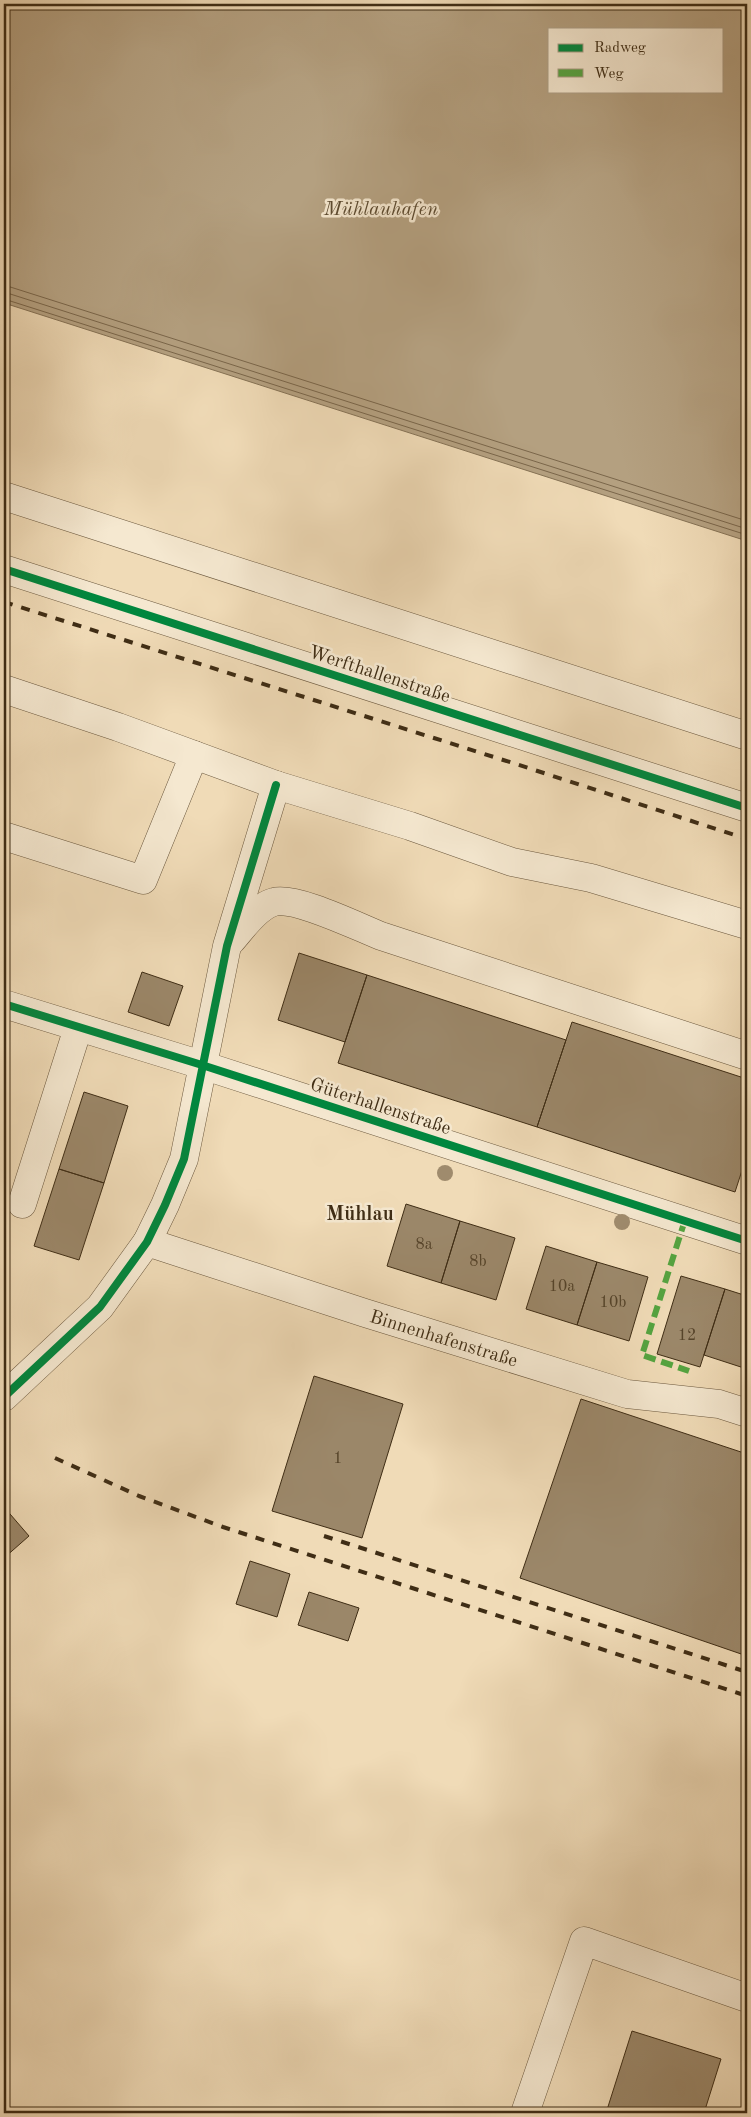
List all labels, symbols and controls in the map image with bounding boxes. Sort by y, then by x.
legend [548,28,724,92]
text: Radweg [594,41,646,56]
text: Weg [594,67,624,82]
water label: Mühlauhafen [323,200,438,220]
street label: Werfthallenstraße [306,644,452,707]
street label: Güterhallenstraße [307,1076,453,1139]
district label: Mühlau [326,1205,394,1225]
house number: 8a [415,1237,433,1253]
house number: 8b [469,1254,487,1270]
house number: 10a [549,1279,575,1295]
house number: 10b [600,1295,626,1311]
street label: Binnenhafenstraße [367,1308,520,1372]
house number: 12 [678,1328,696,1344]
house number: 1 [333,1451,343,1467]

